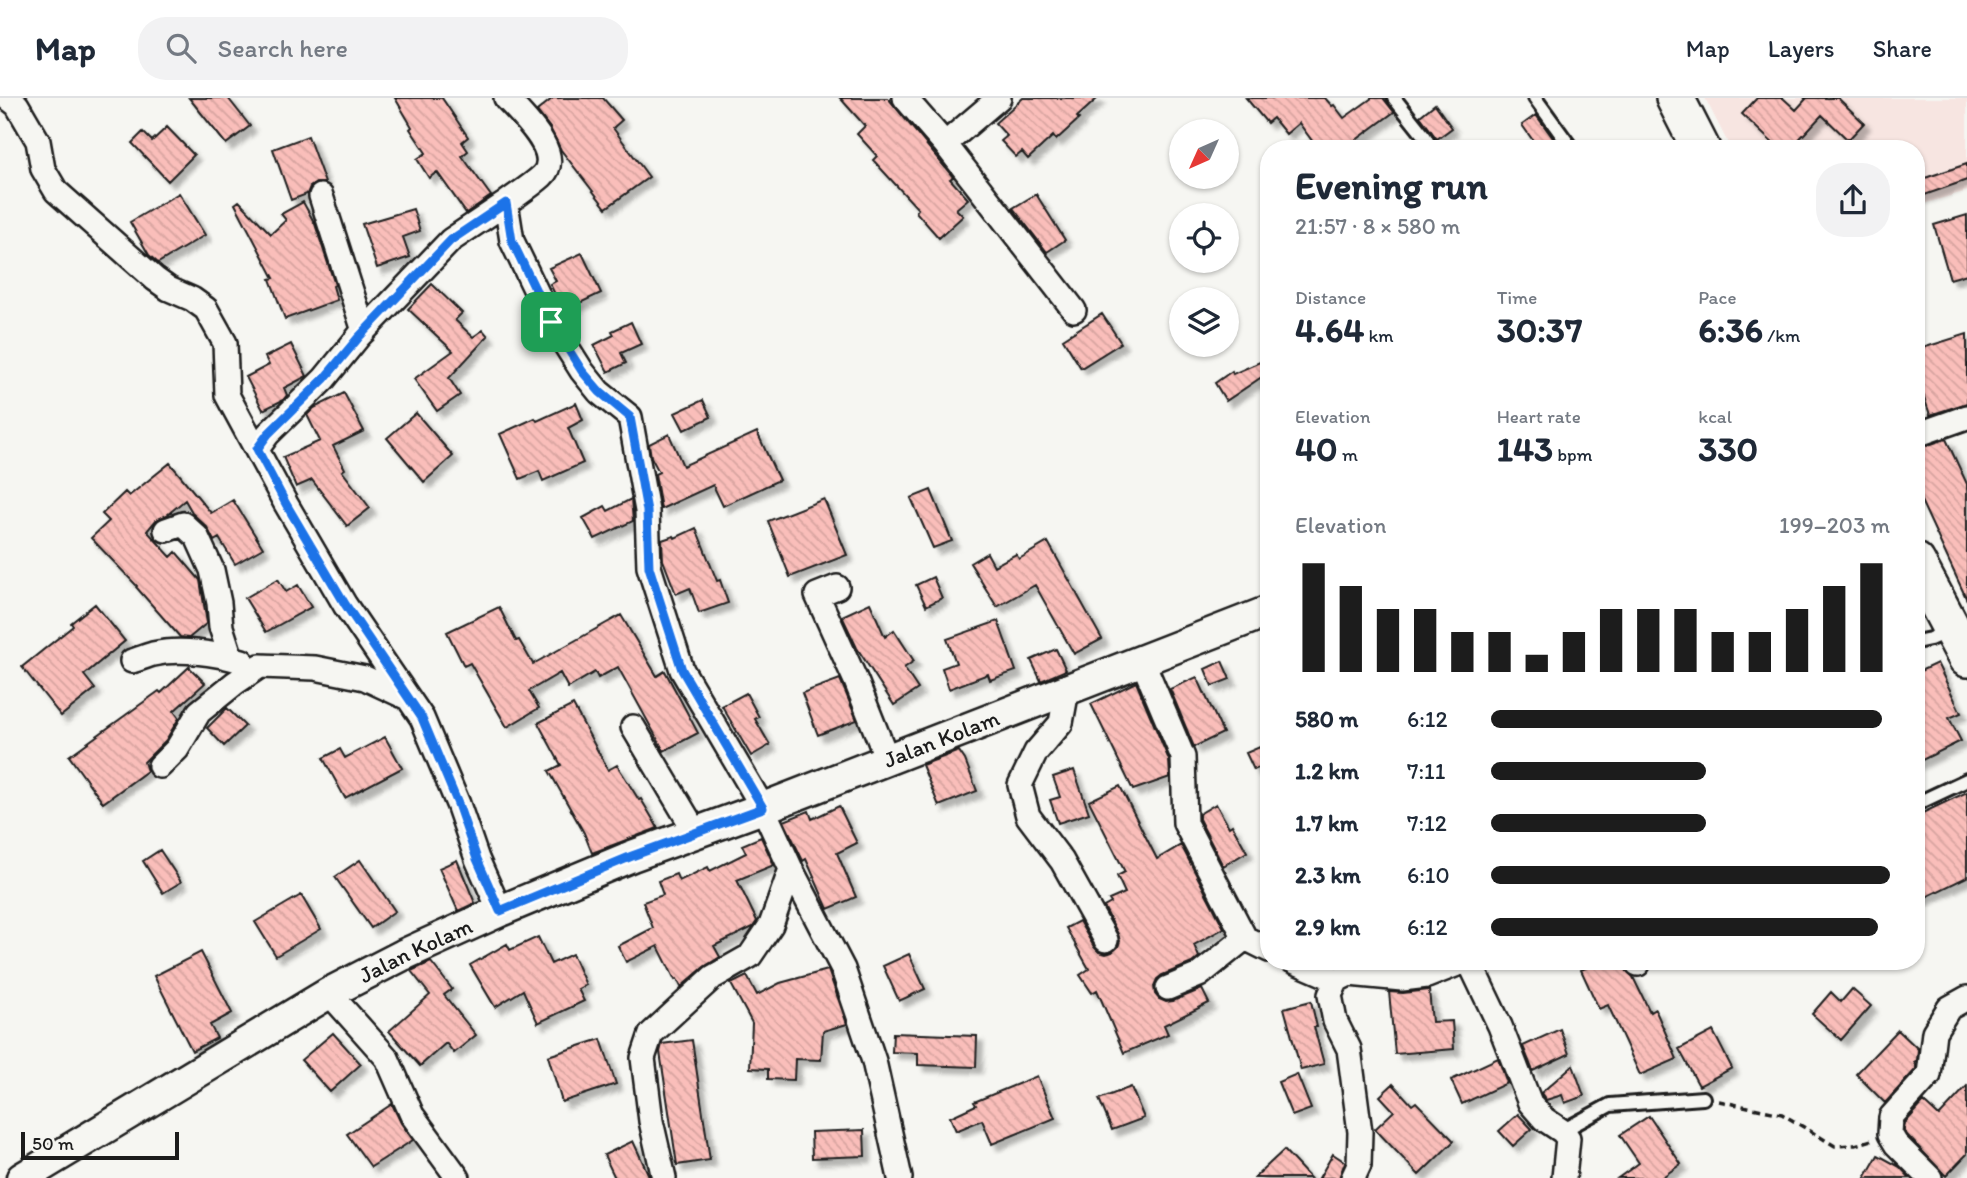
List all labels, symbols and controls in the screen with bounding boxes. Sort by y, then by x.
search box [138,17,628,80]
text: Map [35,29,96,68]
icon: search [162,29,200,67]
text: Search here [218,32,348,64]
text: Map [1686,34,1730,63]
text: Layers [1768,34,1835,63]
text: Share [1873,34,1932,63]
north arrow [1169,119,1239,189]
map controls [1169,119,1239,357]
text: Evening run [1295,163,1488,209]
button: share [1816,163,1890,237]
button: locate [1169,203,1239,273]
text: 21:57 · 8 × 580 m [1295,212,1460,240]
text: Distance [1295,286,1366,309]
text: Time [1497,286,1537,309]
text: Pace [1698,286,1736,309]
button: layers [1169,287,1239,357]
pin [521,292,581,352]
icon: arrive [532,303,570,341]
text: 4.64 [1295,309,1364,351]
text: 30:37 [1497,309,1582,351]
text: 6:36 [1698,309,1763,351]
text: km [1364,324,1394,347]
text: /km [1763,324,1800,347]
text: Elevation [1295,405,1371,428]
text: Heart rate [1497,405,1581,428]
text: kcal [1698,405,1732,428]
text: 40 [1295,428,1338,470]
text: 143 [1497,428,1553,470]
text: 330 [1698,428,1758,470]
text: m [1338,443,1358,466]
text: bpm [1553,443,1593,466]
text: Elevation [1295,511,1386,539]
text: 199–203 m [1779,511,1890,539]
street label: Jalan Kolam [879,703,1003,774]
text: 580 m [1295,705,1358,733]
text: 6:12 [1407,705,1448,733]
text: 1.2 km [1295,757,1359,785]
text: 7:11 [1407,757,1445,785]
text: 1.7 km [1295,809,1358,837]
text: 7:12 [1407,809,1447,837]
text: 2.3 km [1295,861,1361,889]
text: 6:10 [1407,861,1450,889]
street label: Jalan Kolam [354,912,477,989]
text: 2.9 km [1295,913,1360,941]
text: 6:12 [1407,913,1448,941]
scale bar [21,1129,178,1161]
text: 50 m [32,1132,74,1155]

